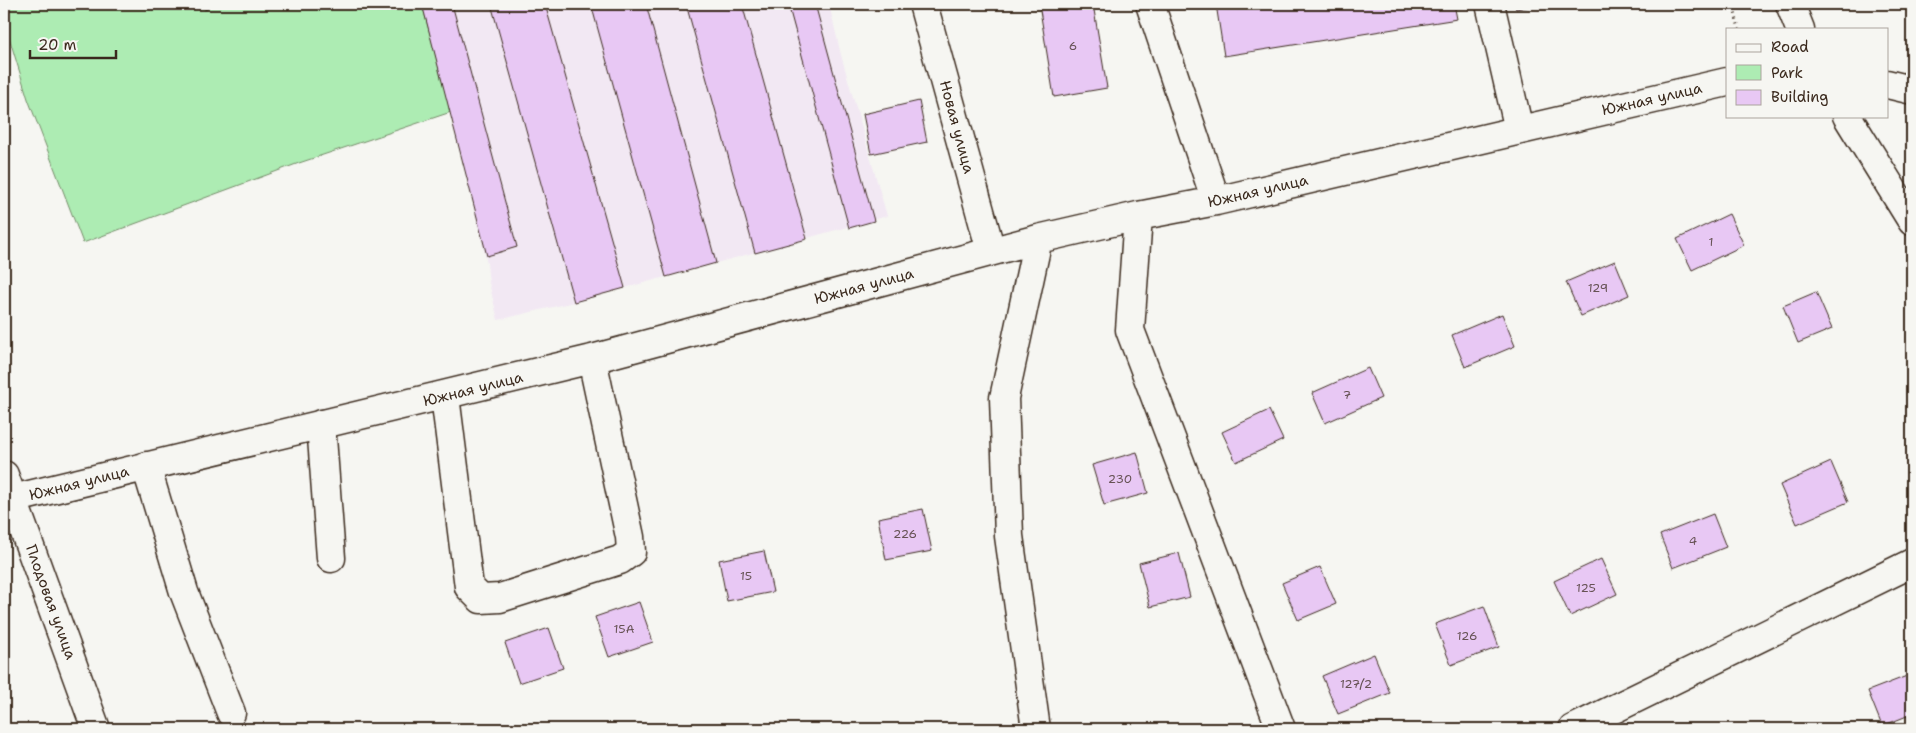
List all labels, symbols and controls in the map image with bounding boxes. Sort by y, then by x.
scale bar [30,28,116,60]
legend [1726,28,1888,118]
text: 20 m [38,35,77,55]
text: Road [1771,37,1809,57]
house number: 6 [1069,38,1077,54]
text: Park [1771,63,1803,83]
street label: Новая улица [935,78,979,176]
street label: Южная улица [1600,78,1705,120]
text: Building [1771,87,1828,107]
street label: Южная улица [1206,170,1311,212]
house number: 1 [1708,234,1714,250]
street label: Южная улица [812,263,917,309]
house number: 129 [1588,280,1608,296]
street label: Южная улица [421,367,526,411]
house number: 7 [1343,387,1351,403]
street label: Южная улица [27,461,132,505]
house number: 230 [1108,471,1132,487]
house number: 226 [893,526,917,542]
house number: 4 [1689,533,1697,549]
street label: Плодовая улица [21,542,81,663]
house number: 15 [740,568,752,584]
house number: 125 [1576,580,1596,596]
house number: 15А [614,621,635,637]
house number: 126 [1457,628,1477,644]
house number: 127/2 [1340,676,1372,692]

